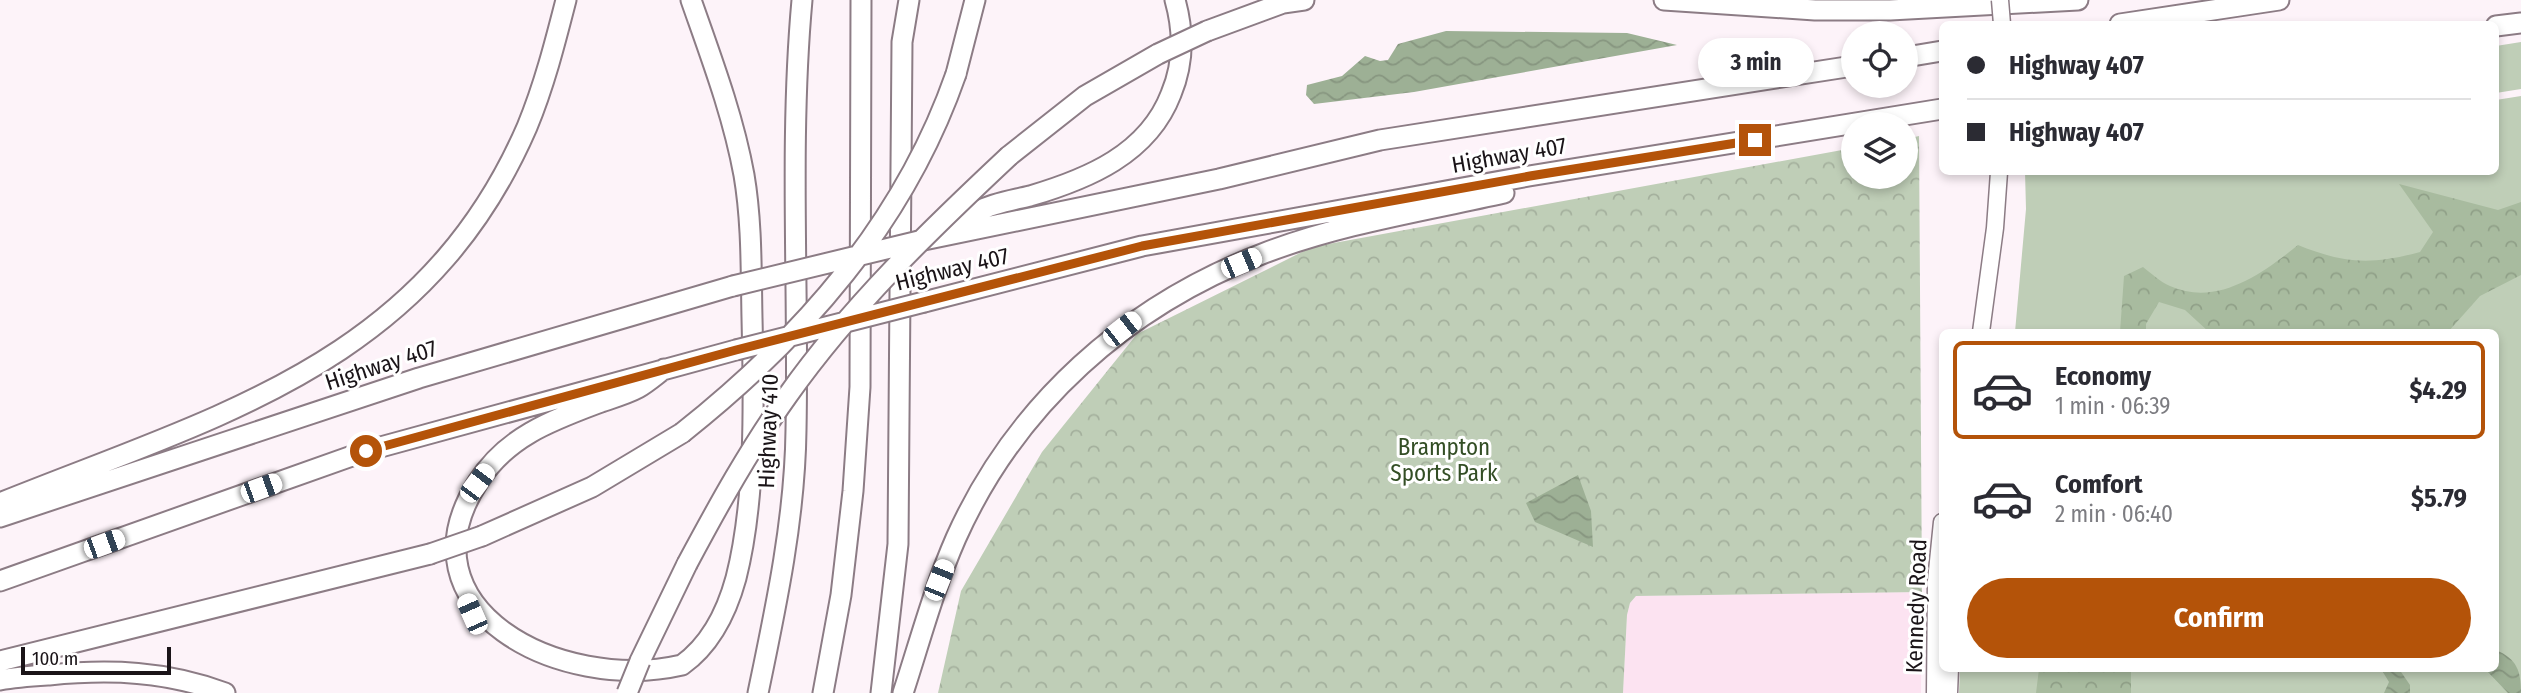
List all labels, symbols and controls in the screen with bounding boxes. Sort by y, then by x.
map controls [1841,21,1918,189]
button: locate [1841,21,1918,98]
callout: 3 min [1697,38,1813,88]
text: 3 min [1730,48,1782,76]
text: Highway 407 [2009,50,2144,81]
button: layers [1841,112,1918,189]
text: Highway 407 [2009,117,2144,148]
route end [1739,124,1771,156]
street label: Highway 407 [1449,131,1569,179]
street label: Highway 407 [892,241,1012,297]
car [1218,245,1265,281]
car [1099,308,1146,350]
street label: Highway 407 [321,334,441,396]
icon: car [1971,359,2034,422]
text: Economy [2055,361,2151,392]
street label: Highway 410 [752,373,784,489]
text: $4.29 [2409,375,2467,406]
text: 1 min · 06:39 [2055,392,2170,420]
park label: Brampton Sports Park [1390,433,1498,487]
route start [350,435,382,467]
car [456,460,499,506]
icon: car [1971,467,2034,530]
text: Comfort [2055,469,2143,500]
car [238,471,285,505]
text: $5.79 [2411,483,2467,514]
text: 2 min · 06:40 [2055,500,2173,528]
car [81,527,128,561]
street label: Kennedy Road [1900,538,1932,674]
car [922,557,957,603]
button: Confirm [1967,578,2471,658]
car [454,591,491,637]
scale bar [21,644,172,676]
text: 100 m [32,647,78,670]

